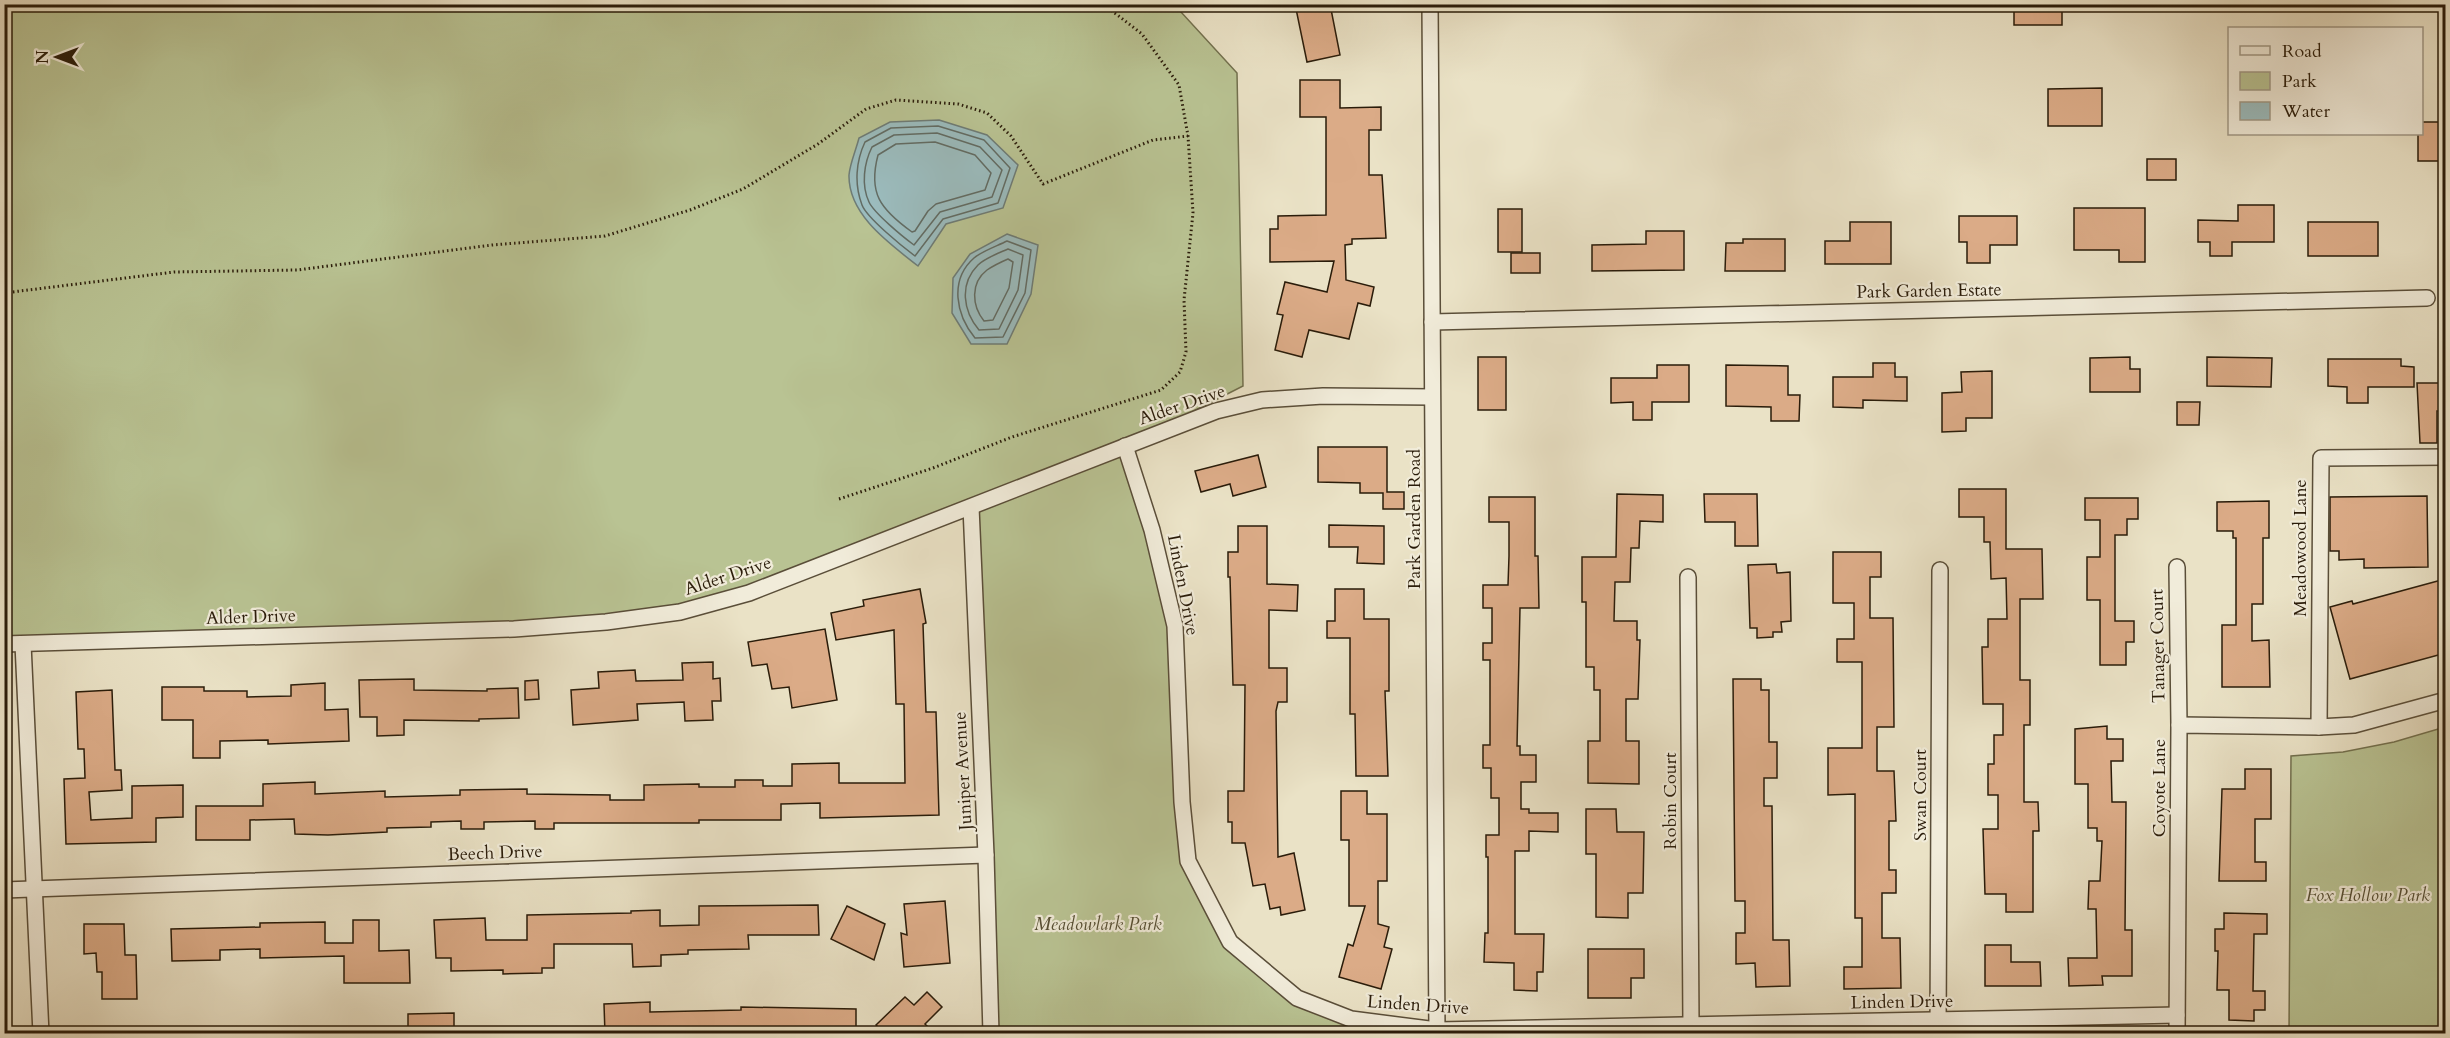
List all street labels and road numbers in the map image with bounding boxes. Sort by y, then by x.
street label: Park Garden Estate [1856,277,2002,305]
street label: Alder Drive [1135,379,1229,431]
street label: Park Garden Road [1402,448,1427,589]
street label: Meadowood Lane [2288,479,2313,617]
street label: Linden Drive [1161,532,1205,638]
street label: Alder Drive [681,550,775,602]
street label: Tanager Court [2144,588,2171,703]
street label: Alder Drive [206,603,296,631]
street label: Juniper Avenue [947,711,979,834]
street label: Coyote Lane [2147,739,2172,837]
street label: Swan Court [1908,749,1933,841]
street label: Robin Court [1658,752,1683,850]
street label: Beech Drive [447,839,543,867]
street label: Linden Drive [1366,989,1470,1021]
street label: Linden Drive [1851,989,1953,1015]

